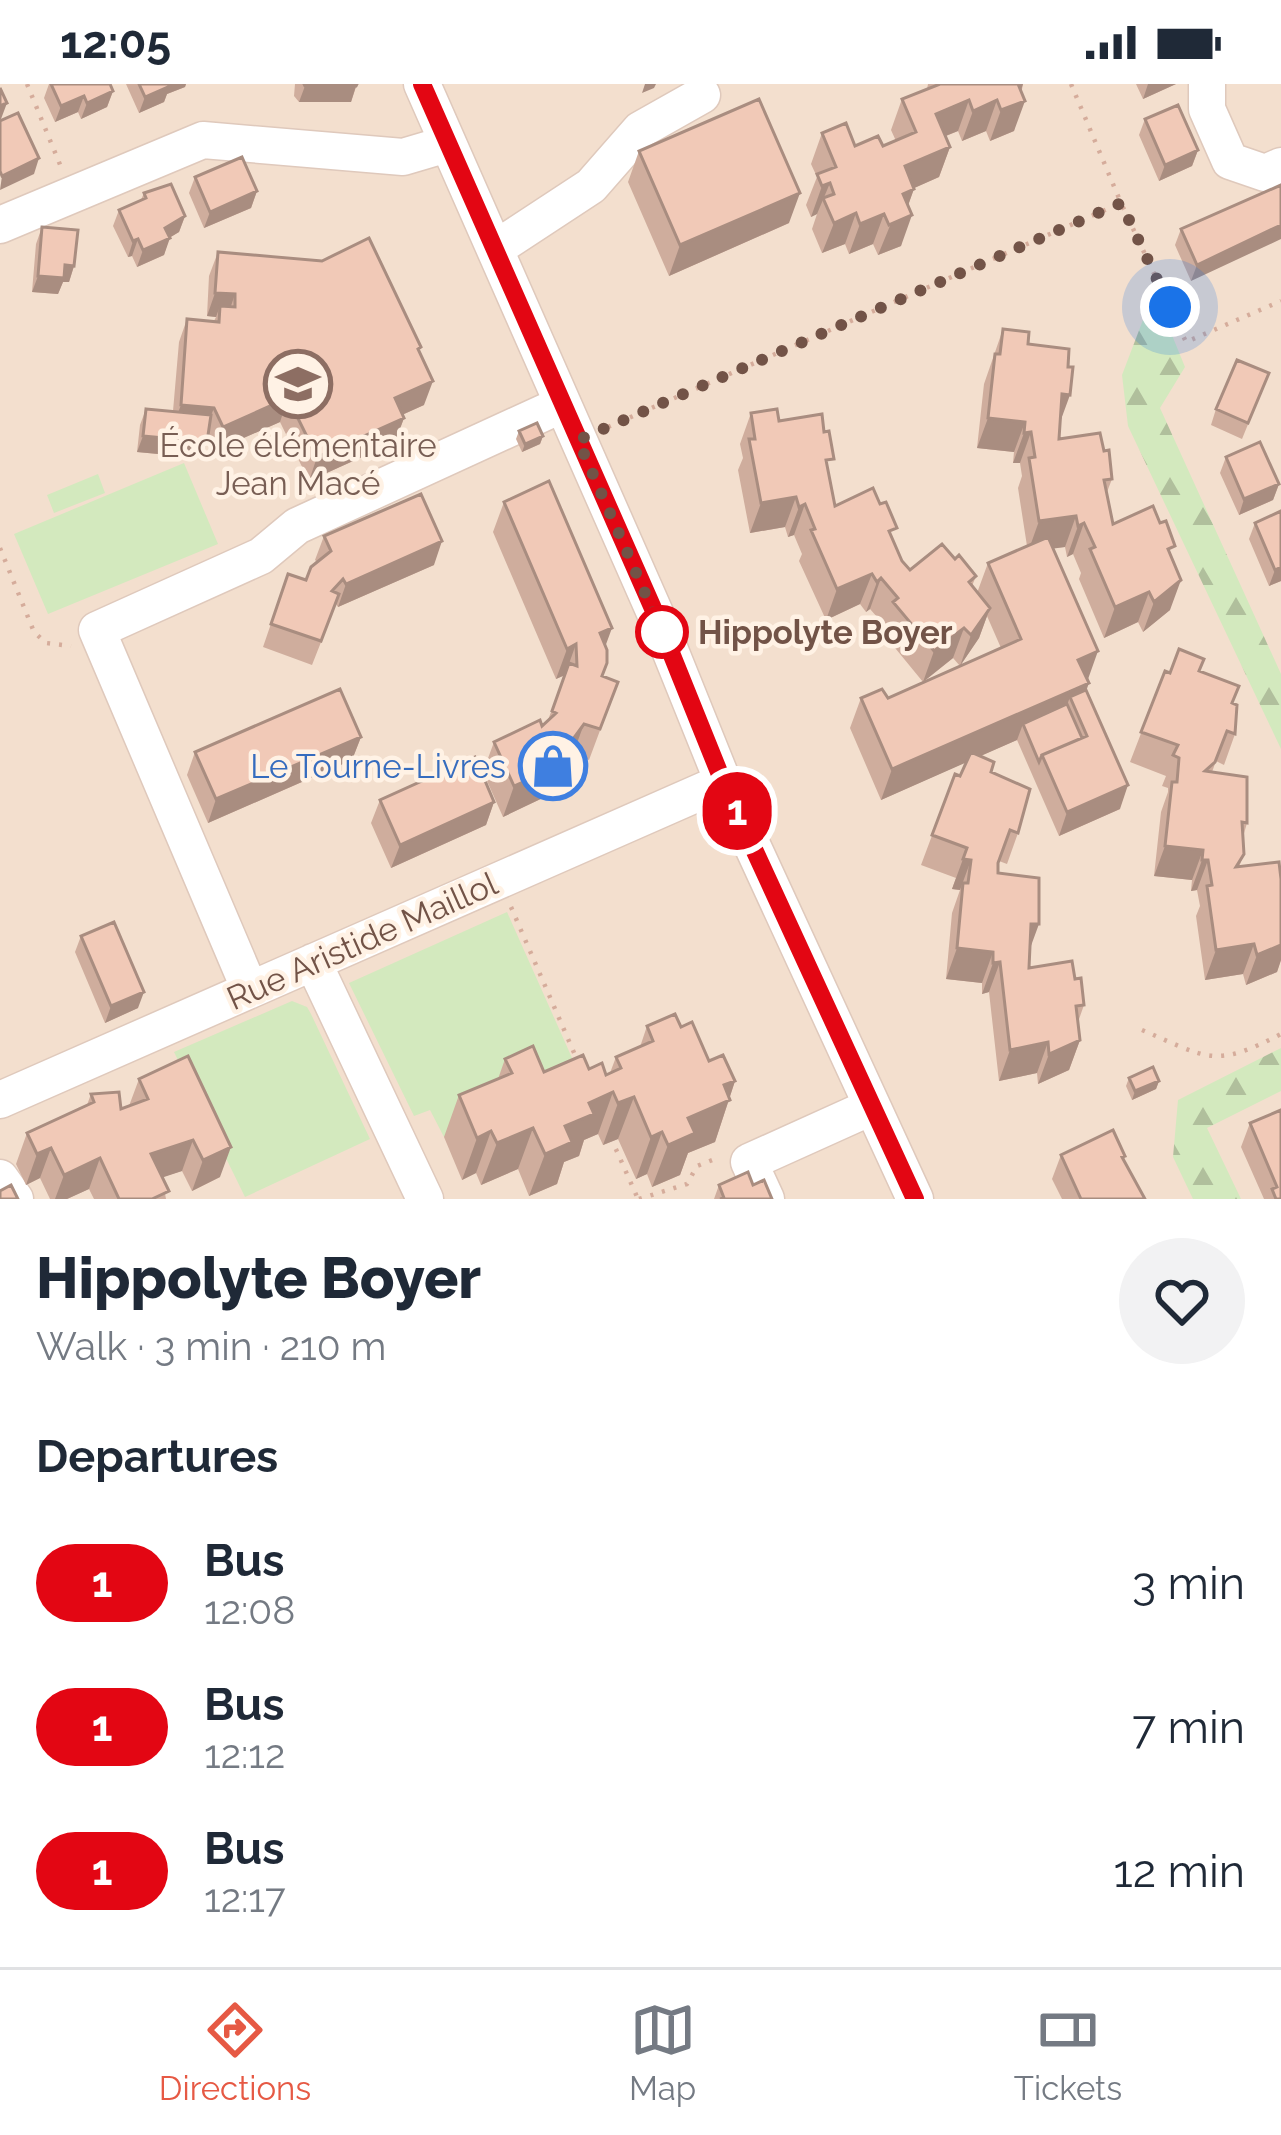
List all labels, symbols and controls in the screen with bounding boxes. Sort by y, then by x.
text: 12:05 [60,16,171,69]
your location [1140,277,1200,337]
school or university icon: École élémentaire Jean Macé [263,349,333,419]
place label: École élémentaire Jean Macé [159,426,437,503]
marker: Hippolyte Boyer [637,607,687,657]
place label: Hippolyte Boyer [698,613,953,652]
shop icon: Le Tourne-Livres [518,731,588,801]
place label: Le Tourne-Livres [250,747,506,786]
line badge: 1 [698,772,776,850]
text: 1 [727,786,747,835]
street label: Rue Aristide Maillol [221,863,504,1018]
button: heart [1119,1238,1245,1364]
text: Hippolyte Boyer [36,1244,481,1311]
text: Walk · 3 min · 210 m [36,1323,386,1369]
text: Departures [36,1430,278,1483]
text: Bus [204,1534,285,1587]
text: 3 min [1132,1557,1245,1610]
text: 1 [92,1558,112,1607]
text: 12:08 [204,1587,295,1633]
text: Bus [204,1678,285,1731]
text: 7 min [1132,1701,1245,1754]
text: 1 [92,1702,112,1751]
text: 12:12 [204,1731,285,1777]
text: Bus [204,1822,285,1875]
text: 12 min [1113,1845,1245,1898]
text: 1 [92,1846,112,1895]
text: 12:17 [204,1875,286,1921]
tab: Directions [159,1997,311,2108]
tab: Map [629,1997,696,2108]
tab: Tickets [1014,1997,1122,2108]

